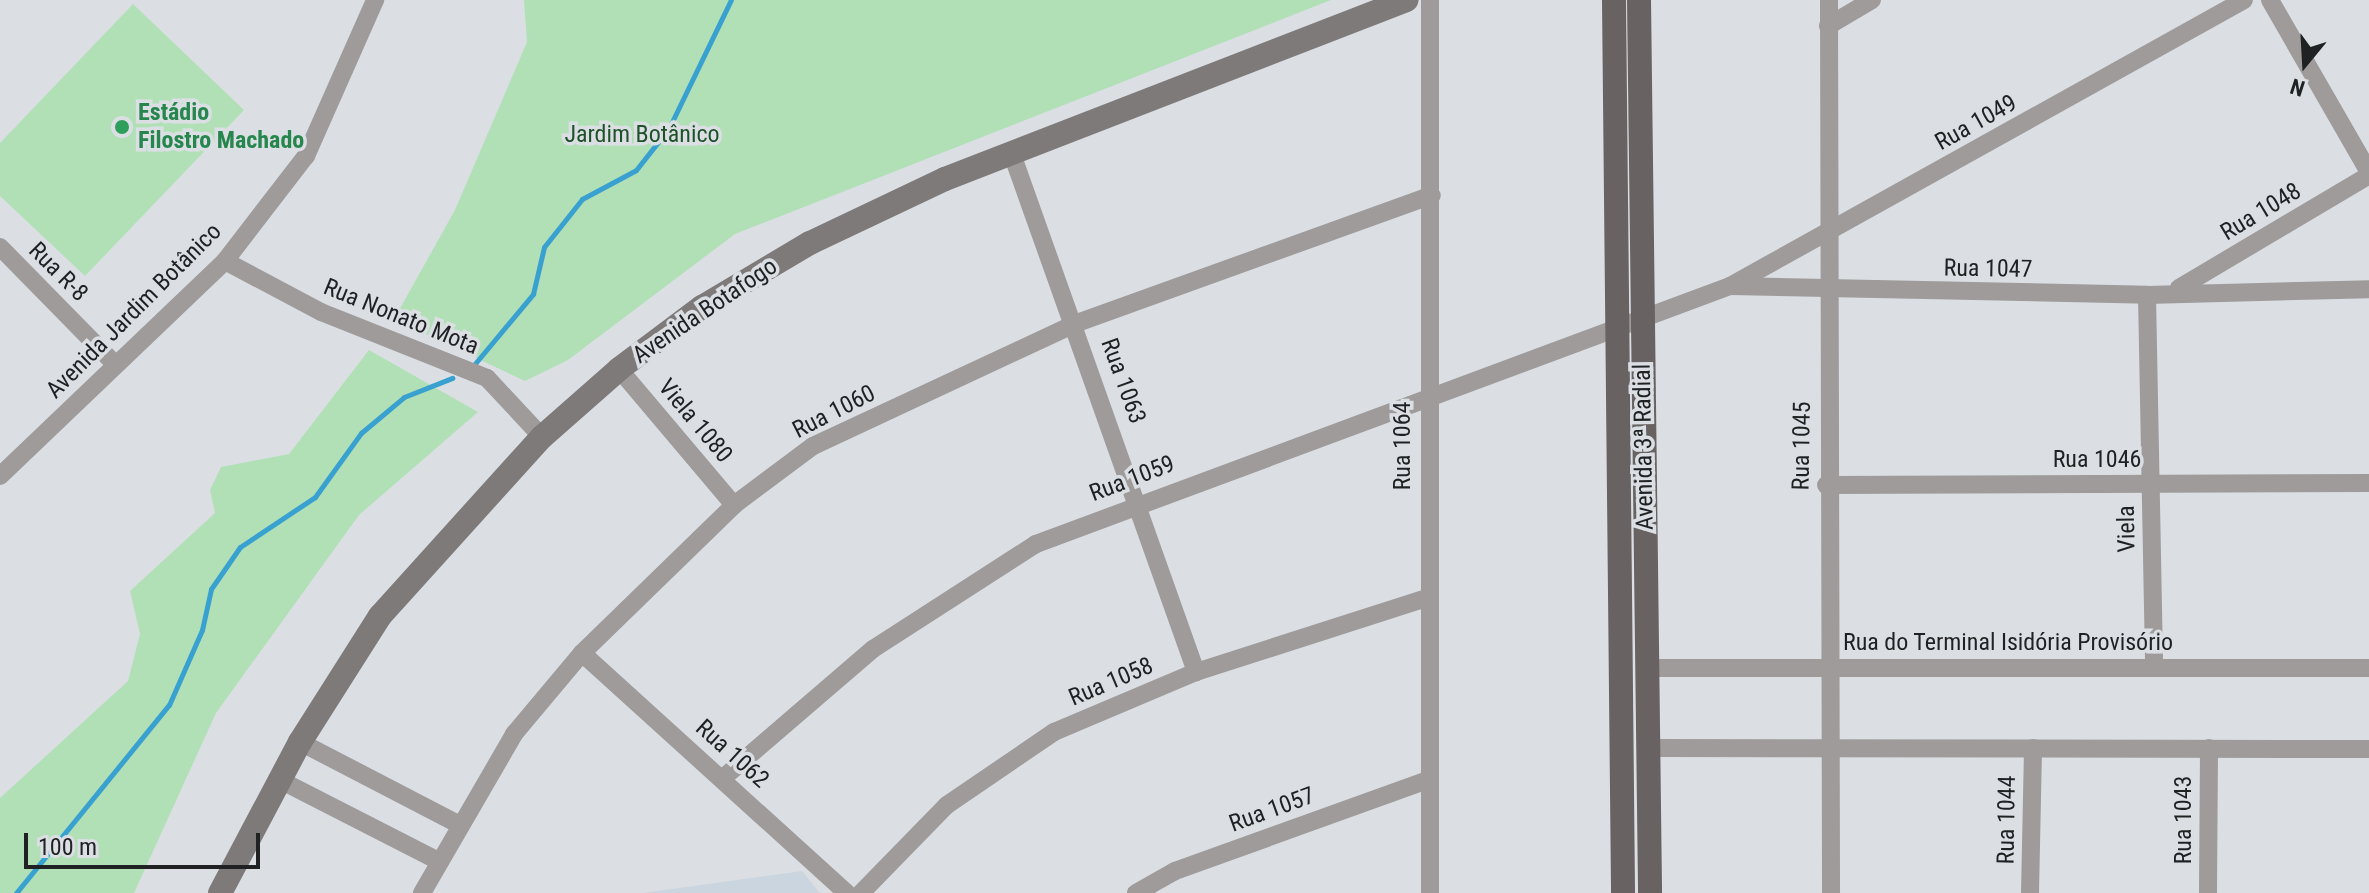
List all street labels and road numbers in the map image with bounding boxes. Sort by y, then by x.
street label: Rua 1049 [1930,89,2022,157]
street label: Rua 1048 [2216,177,2306,247]
street label: Avenida Jardim Botânico [40,217,228,405]
street label: Rua R-8 [22,236,94,308]
street label: Avenida Botafogo [627,252,783,370]
street label: Rua 1047 [1943,254,2033,284]
street label: Rua Nonato Mota [319,273,483,361]
street label: Rua 1063 [1094,334,1152,428]
street label: Avenida 3ª Radial [1628,364,1660,530]
street label: Viela 1080 [652,373,738,469]
street label: Rua 1060 [788,379,880,445]
street label: Rua 1045 [1787,401,1817,491]
street label: Rua 1064 [1389,402,1417,490]
street label: Rua 1046 [2053,446,2141,474]
street label: Rua 1059 [1085,450,1179,508]
street label: Viela [2112,505,2142,553]
street label: Rua do Terminal Isidória Provisório [1843,629,2173,657]
street label: Rua 1058 [1065,651,1157,713]
street label: Rua 1062 [689,714,775,794]
street label: Rua 1044 [1992,775,2022,865]
street label: Rua 1043 [2170,776,2198,864]
street label: Rua 1057 [1225,781,1319,839]

